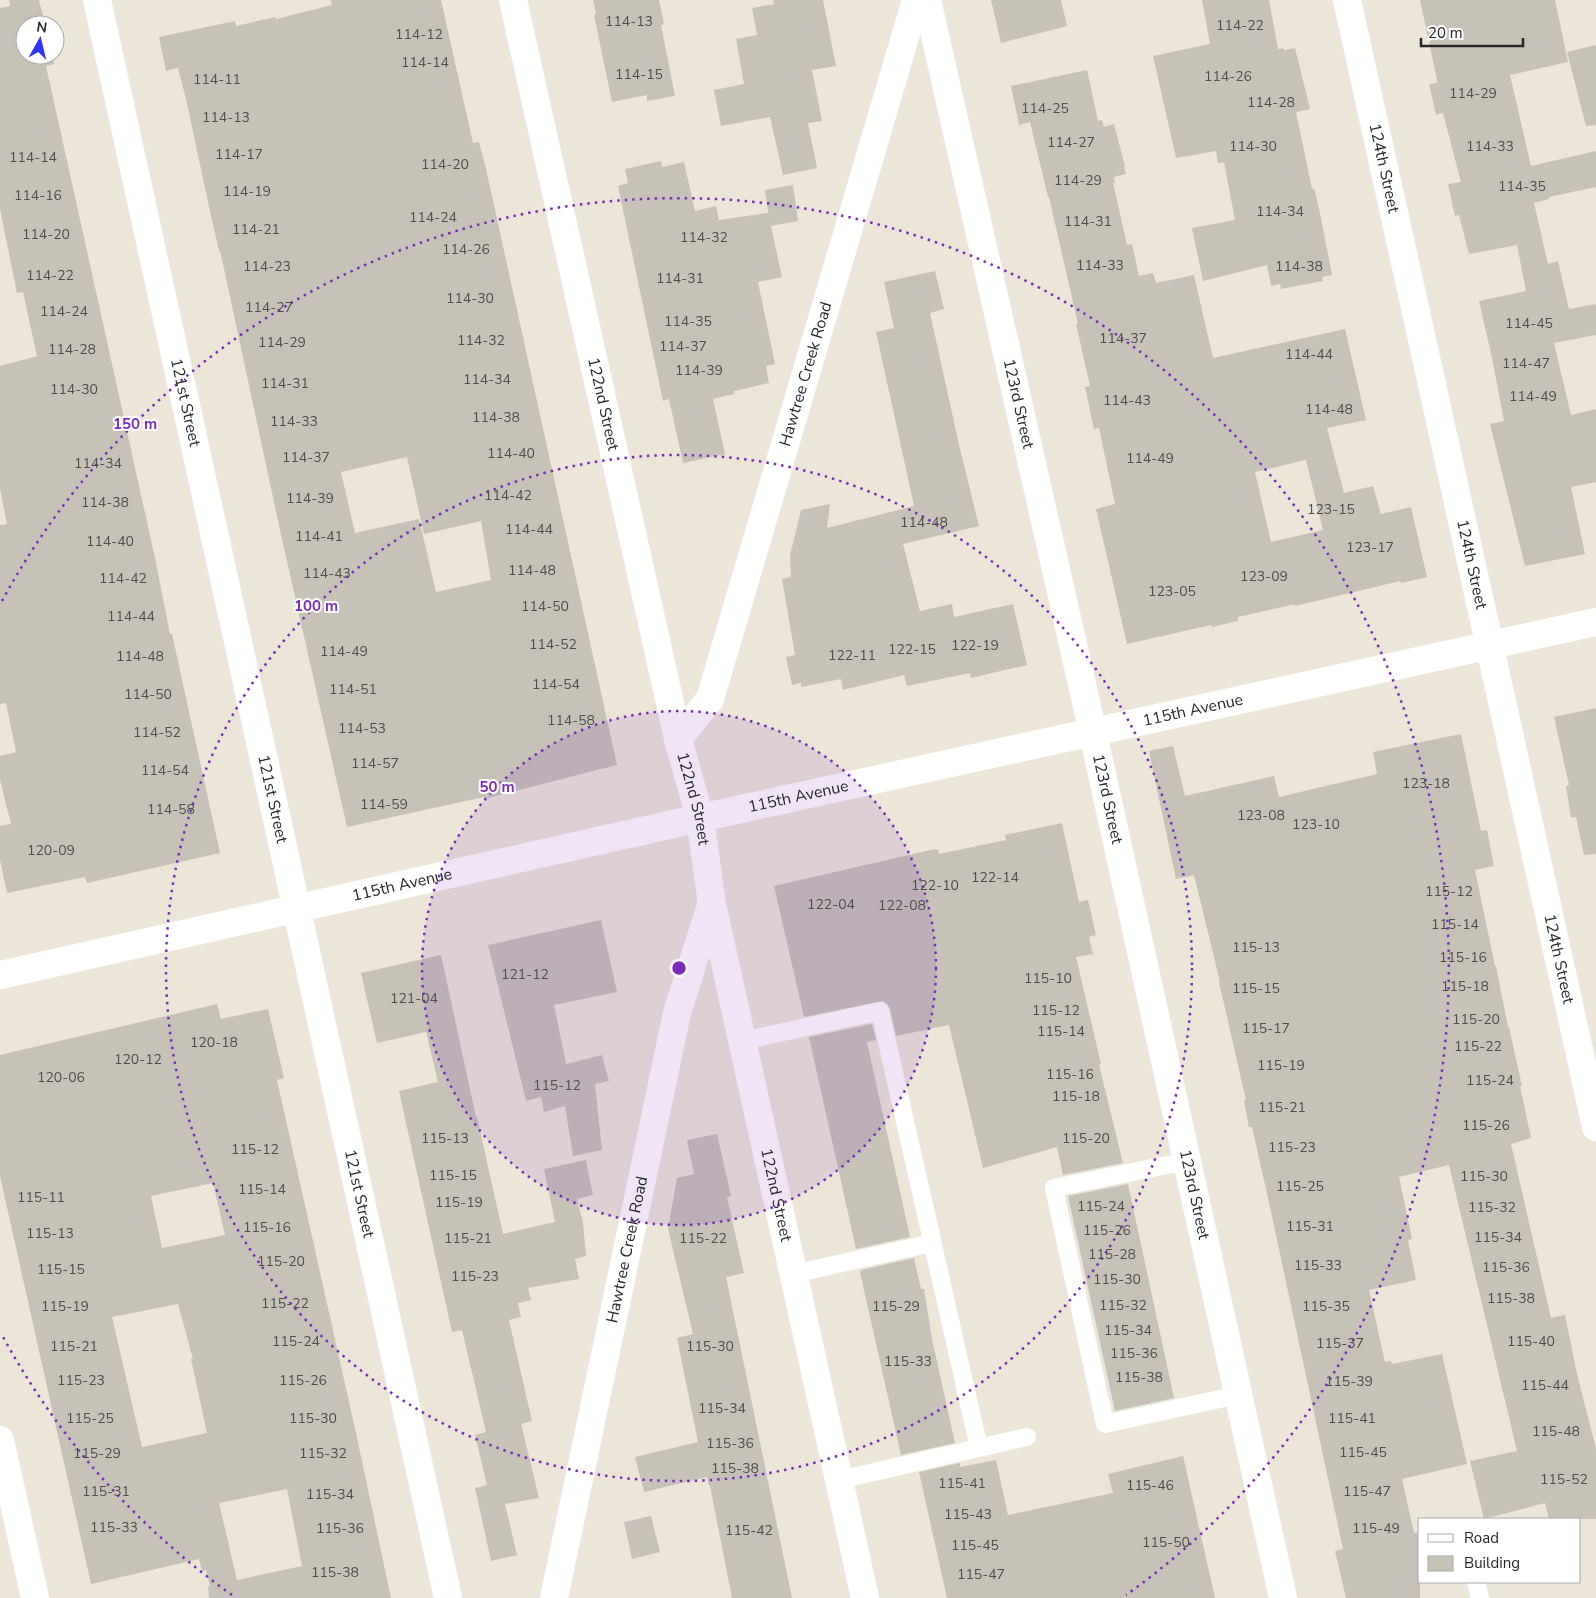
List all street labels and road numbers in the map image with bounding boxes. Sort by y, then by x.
street label: 124th Street [1364,121,1405,215]
street label: Hawtree Creek Road [774,299,837,449]
street label: 122nd Street [582,355,624,453]
street label: 121st Street [165,356,206,449]
street label: 123rd Street [998,357,1039,451]
street label: 124th Street [1451,517,1492,612]
street label: 115th Avenue [1141,689,1245,732]
street label: 122nd Street [671,750,715,847]
street label: 123rd Street [1087,752,1128,846]
street label: 121st Street [252,753,293,846]
street label: 115th Avenue [746,775,851,818]
street label: 115th Avenue [350,863,454,907]
street label: 124th Street [1538,912,1580,1006]
street label: 122nd Street [755,1146,797,1244]
street label: 121st Street [339,1147,380,1240]
street label: 123rd Street [1174,1147,1215,1242]
street label: Hawtree Creek Road [601,1174,653,1325]

